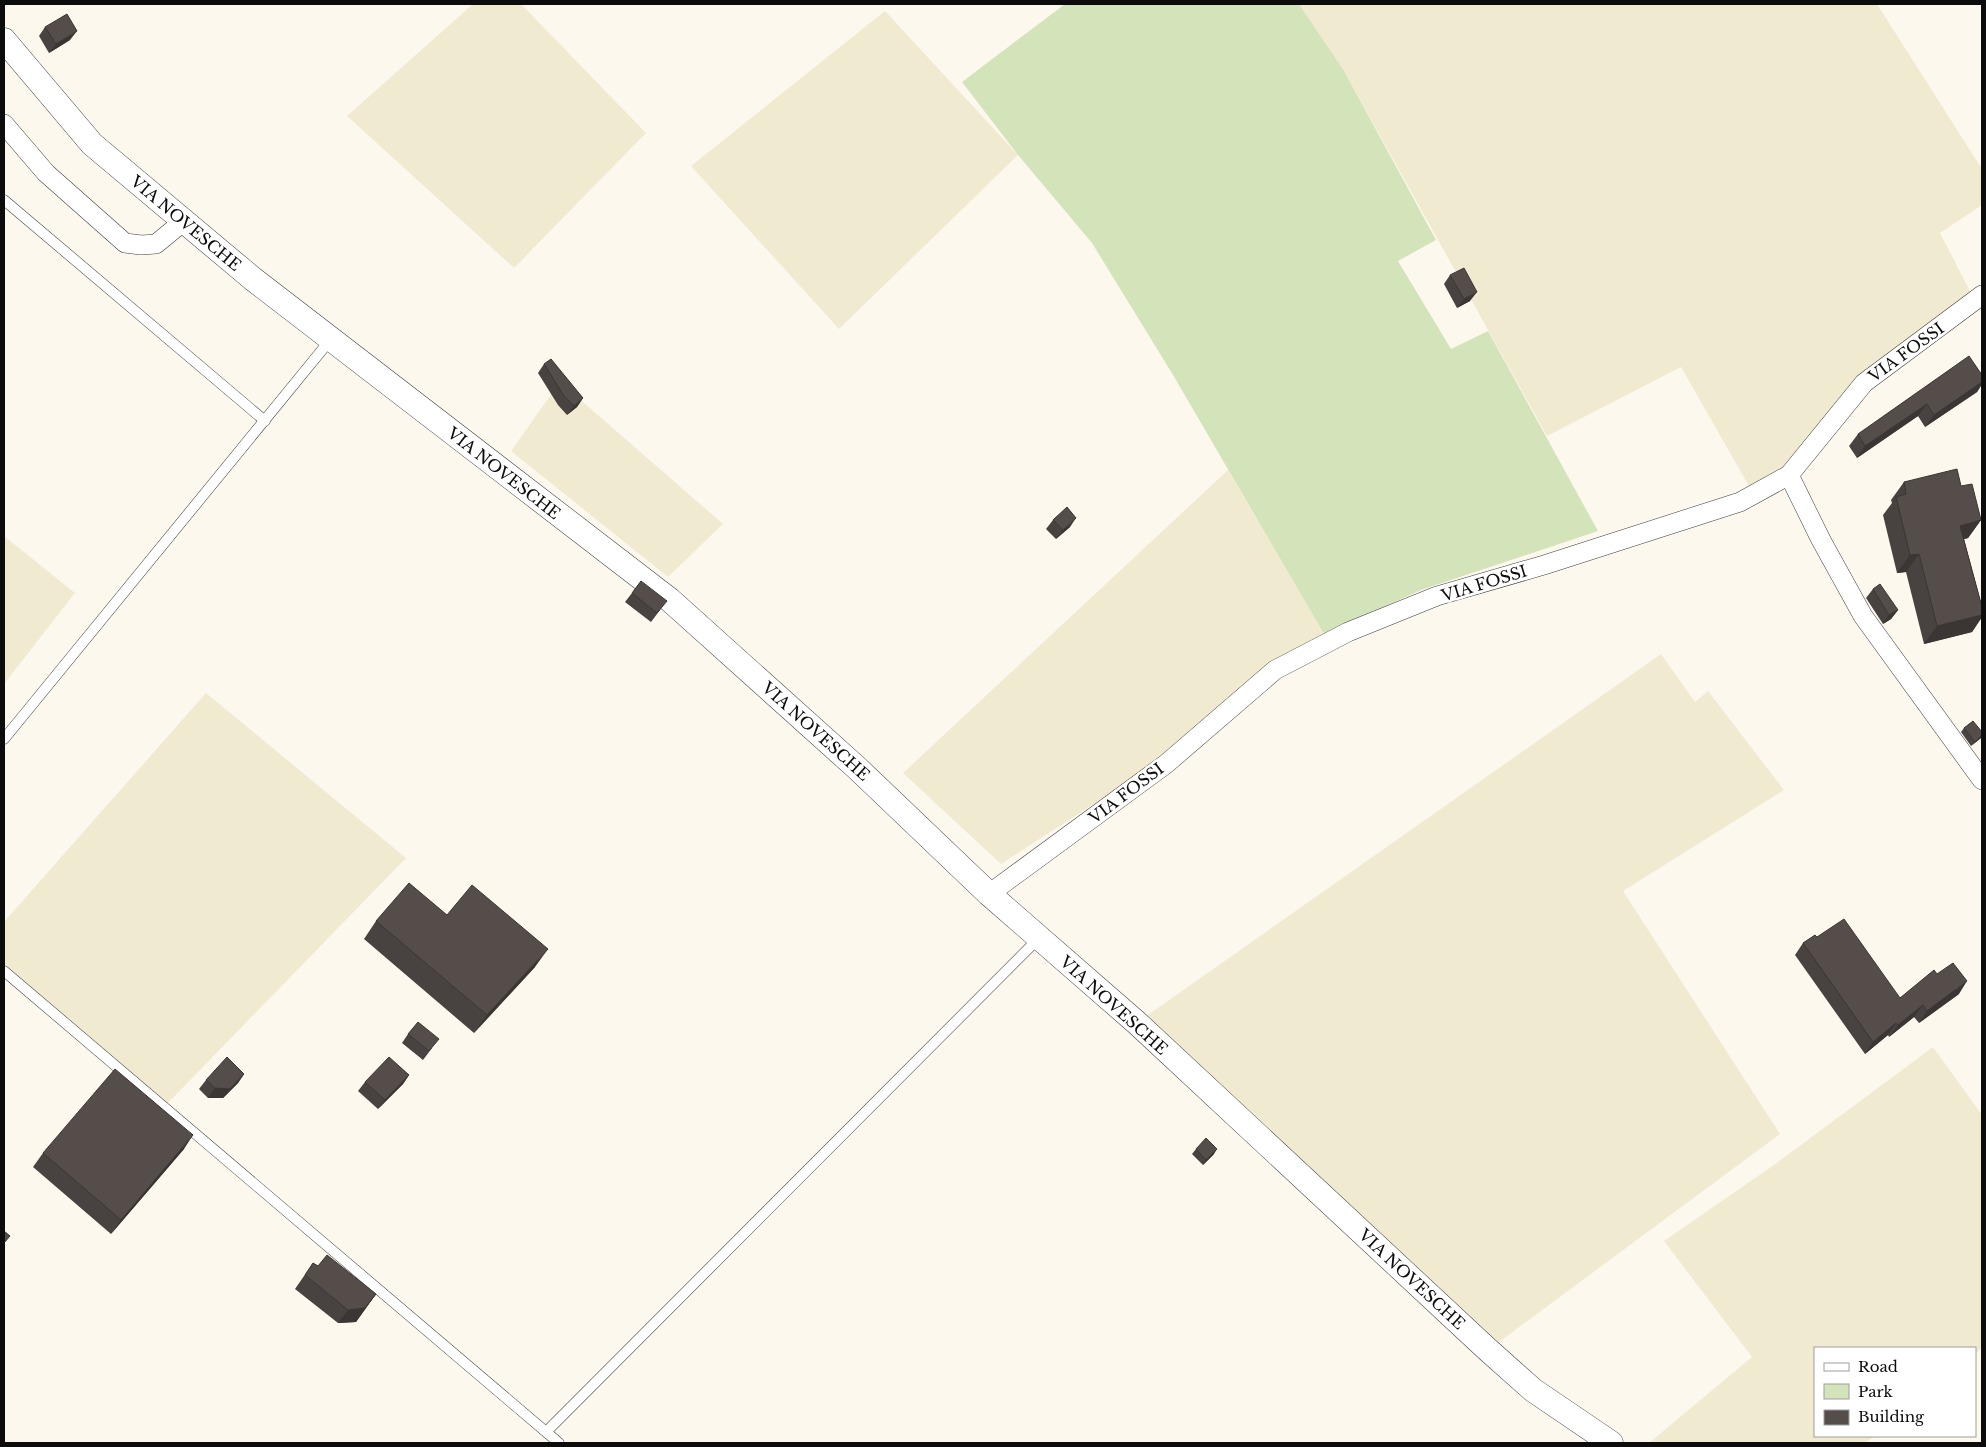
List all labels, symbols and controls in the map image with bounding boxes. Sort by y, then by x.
street label: VIA NOVESCHE [126,170,245,275]
street label: VIA FOSSI [1863,318,1948,387]
street label: VIA NOVESCHE [443,422,565,523]
street label: VIA FOSSI [1438,560,1529,606]
street label: VIA NOVESCHE [757,677,874,785]
street label: VIA FOSSI [1084,758,1167,828]
street label: VIA NOVESCHE [1055,951,1172,1059]
street label: VIA NOVESCHE [1354,1224,1469,1333]
legend [1814,1347,1976,1437]
text: Road [1858,1357,1898,1376]
text: Park [1858,1382,1894,1401]
text: Building [1858,1407,1925,1426]

